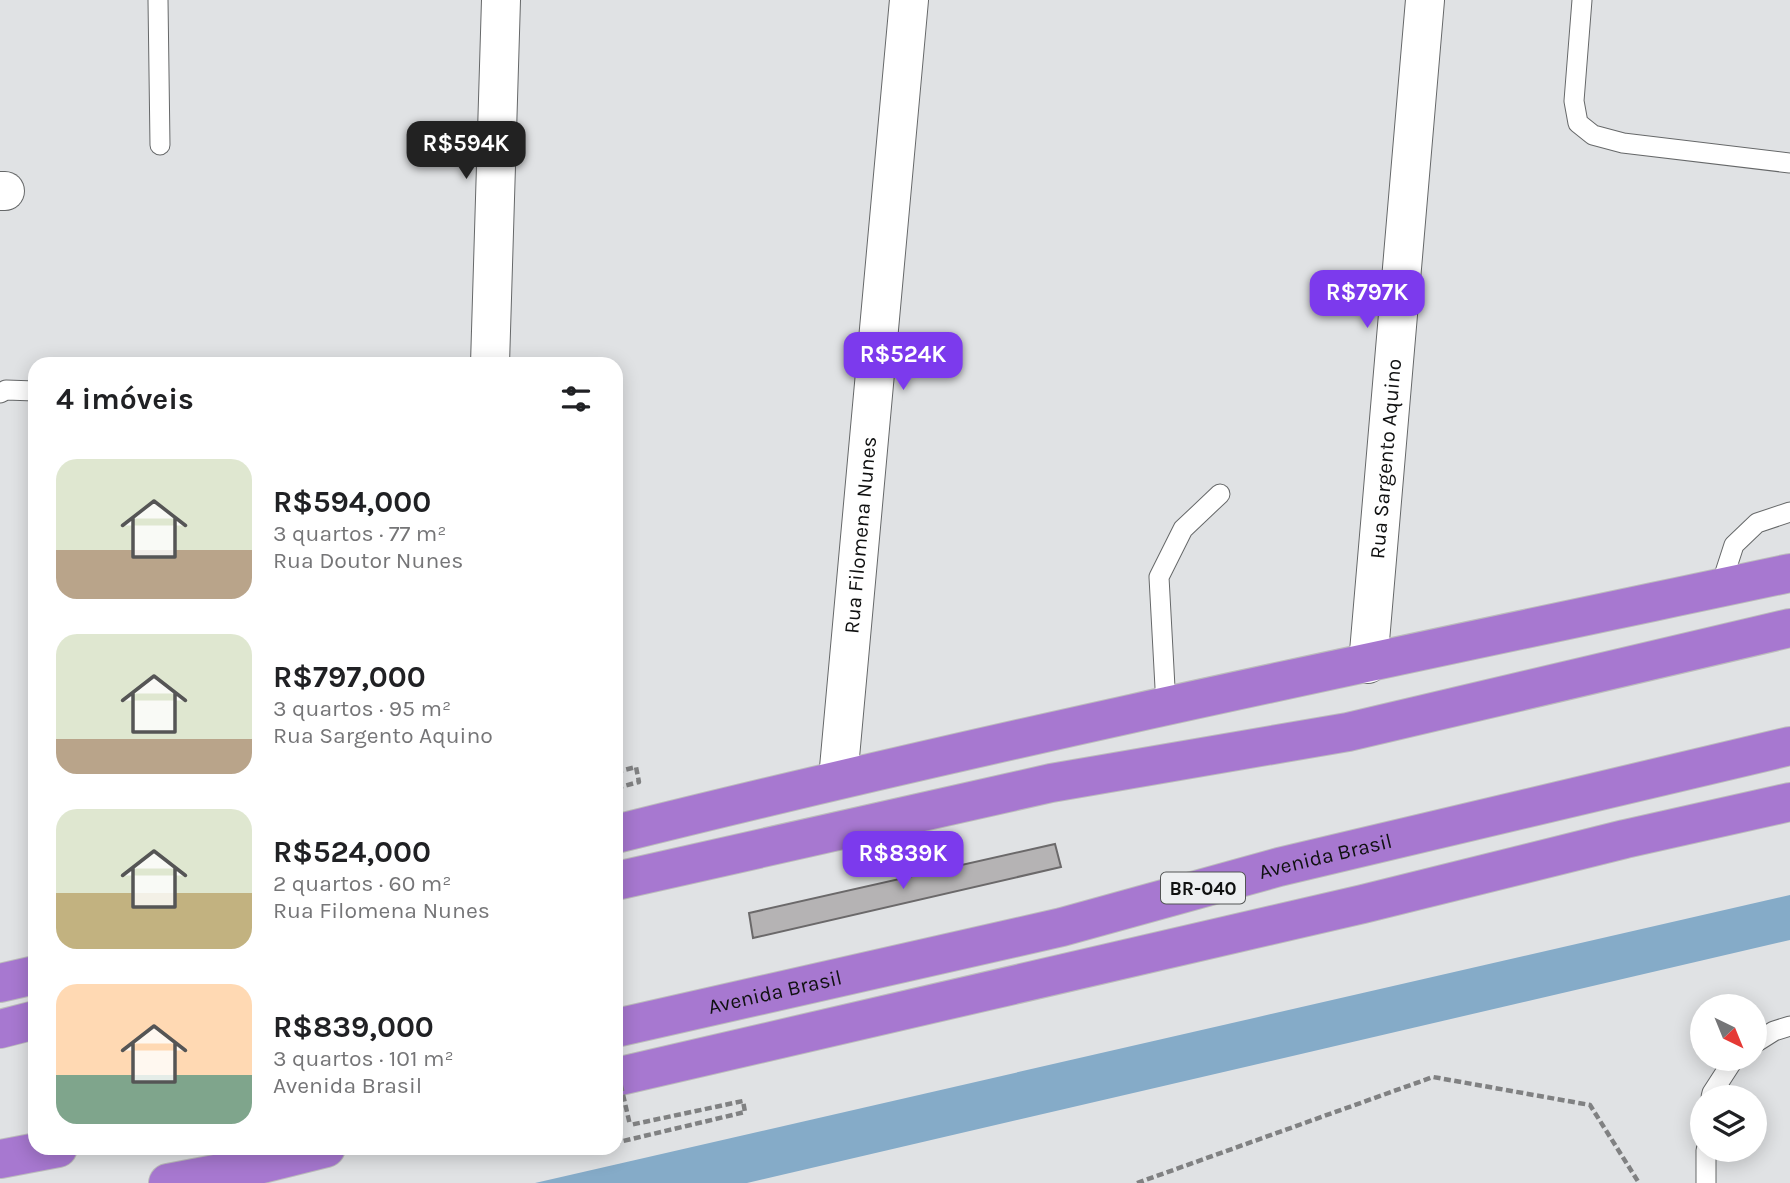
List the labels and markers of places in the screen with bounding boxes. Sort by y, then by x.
pin: R$594K [409,122,523,181]
pin: R$797K [1310,270,1424,330]
pin: R$524K [846,332,960,392]
pin: R$839K [846,832,960,891]

